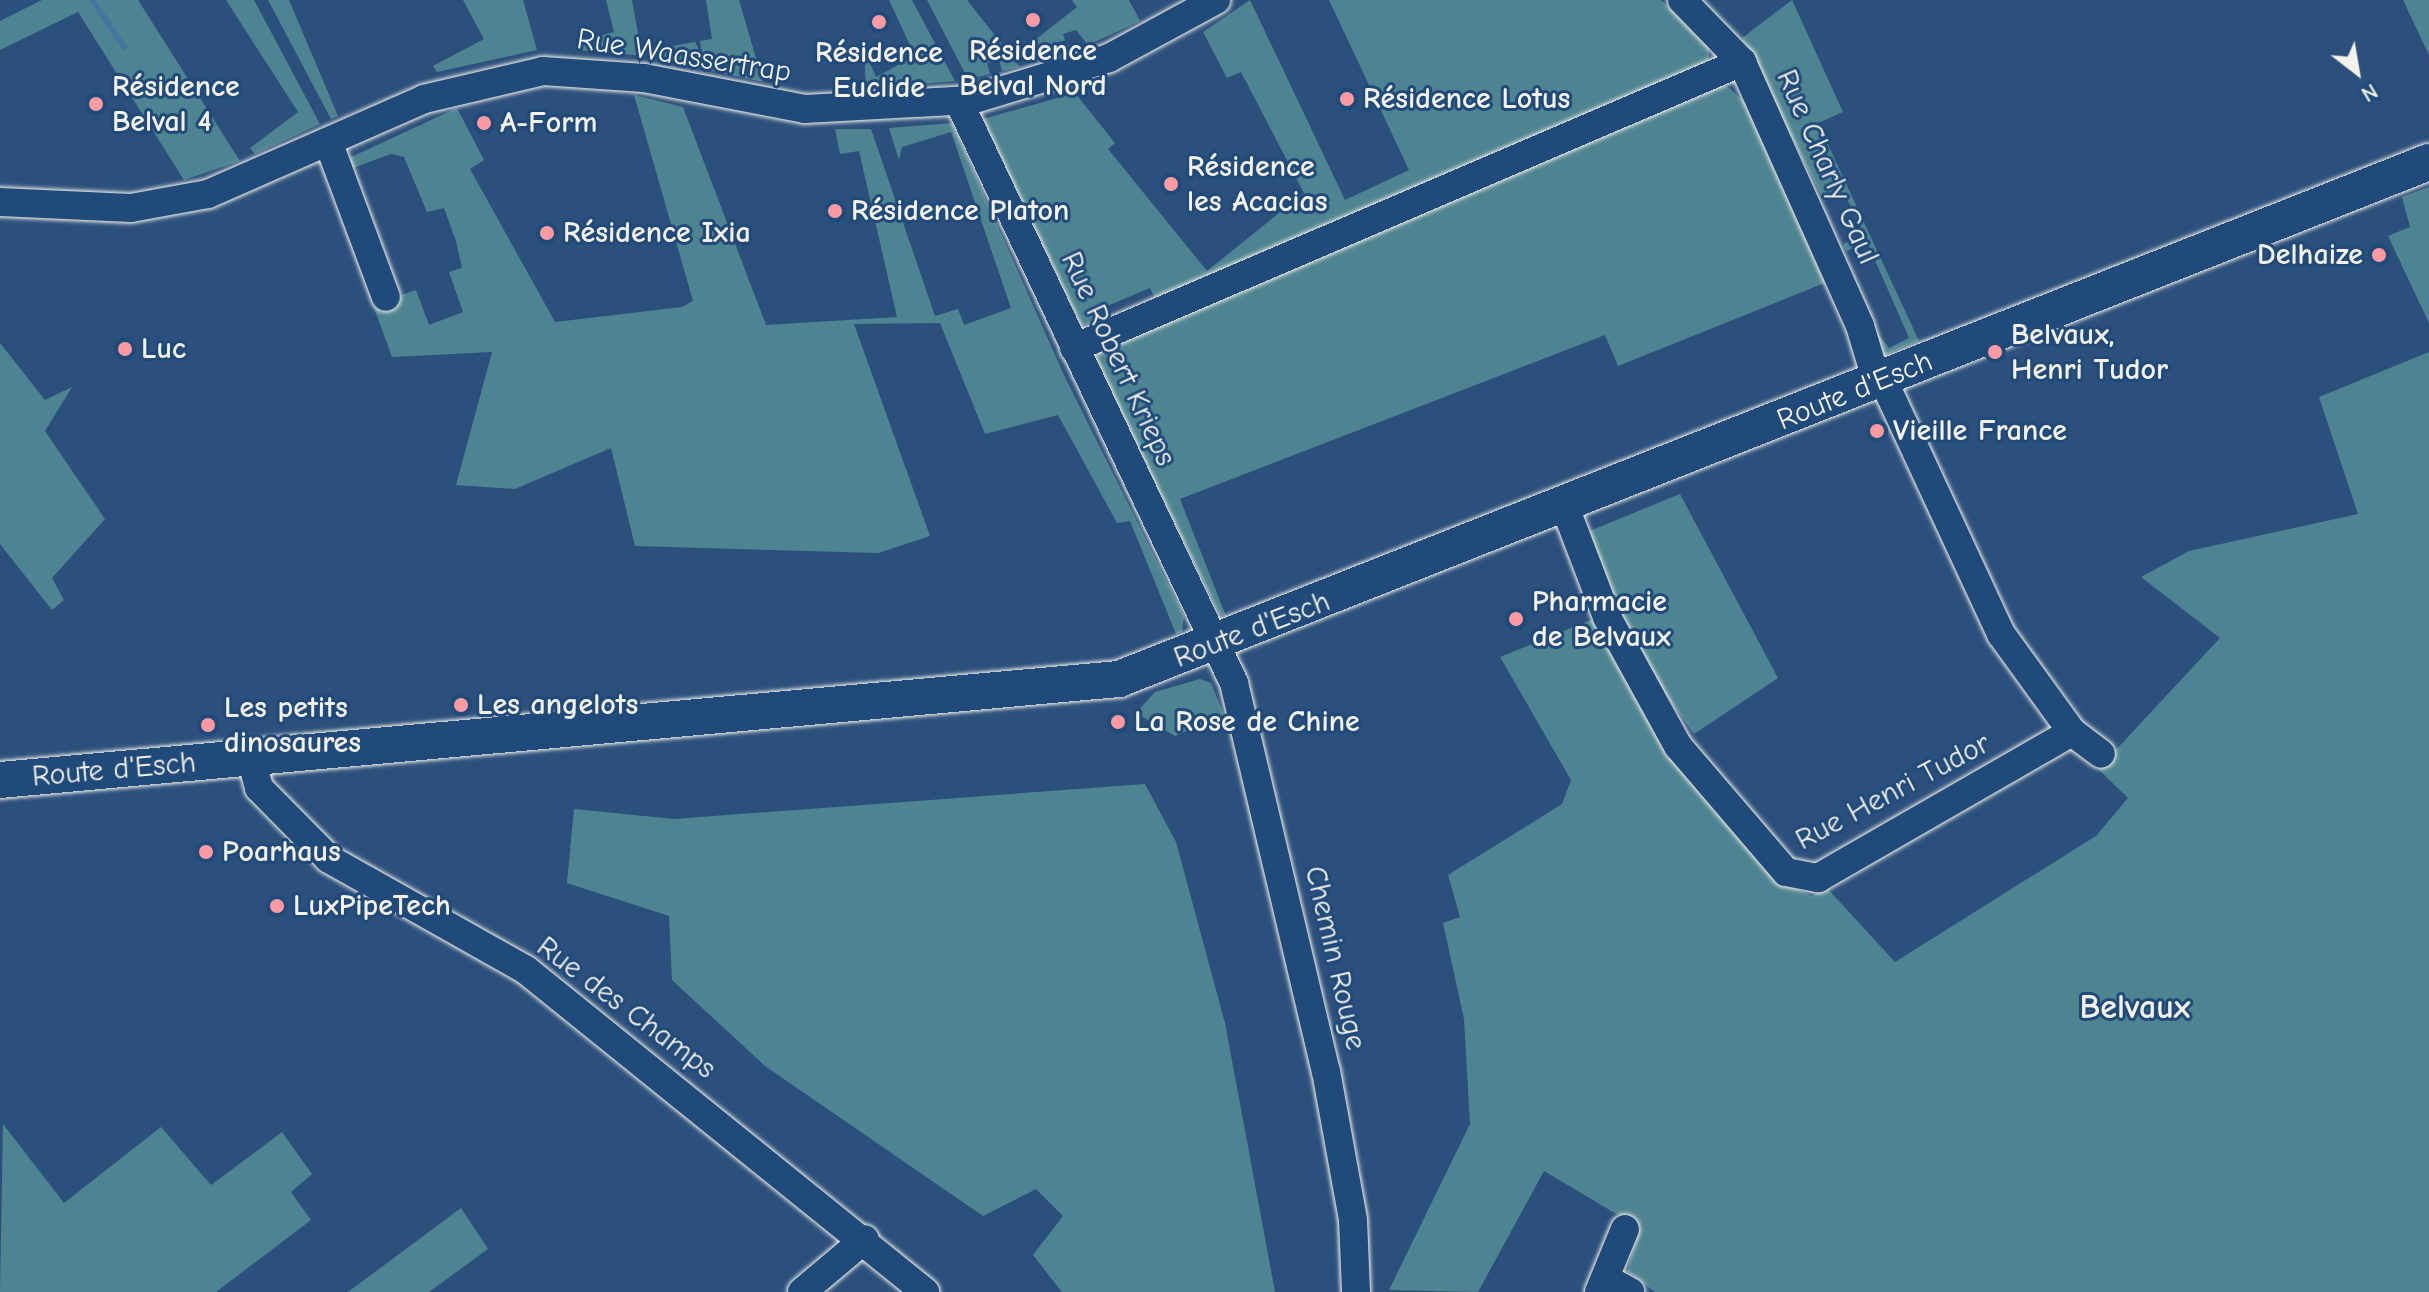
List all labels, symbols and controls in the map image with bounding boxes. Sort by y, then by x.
marker: Résidence Belval Nord [1024,11,1042,29]
marker: Résidence Euclide [870,13,888,31]
street label: Rue Waassertrap [574,21,794,91]
north arrow [2317,32,2397,112]
place label: Résidence Belval Nord [959,33,1107,104]
place label: Résidence Euclide [815,35,943,106]
street label: Rue Charly Gaul [1768,64,1886,270]
place label: Résidence Belval 4 [112,69,240,140]
text: N [2357,78,2382,107]
place label: Résidence Lotus [1363,81,1570,117]
marker: Résidence Lotus [1338,90,1356,108]
marker: Résidence Belval 4 [87,95,105,113]
place label: A-Form [500,105,597,141]
marker: A-Form [475,114,493,132]
place label: Résidence les Acacias [1187,149,1328,220]
marker: Résidence les Acacias [1162,175,1180,193]
place label: Résidence Platon [851,193,1069,229]
marker: Résidence Platon [826,202,844,220]
place label: Résidence Ixia [563,215,751,251]
marker: Résidence Ixia [538,224,556,242]
place label: Delhaize [2257,237,2363,273]
street label: Rue Robert Krieps [1053,246,1183,472]
marker: Delhaize [2370,246,2388,264]
place label: Belvaux, Henri Tudor [2011,317,2168,388]
place label: Luc [141,331,186,367]
marker: Luc [116,340,134,358]
marker: Belvaux, Henri Tudor [1986,343,2004,361]
street label: Route d'Esch [1772,344,1938,438]
place label: Vieille France [1893,413,2067,449]
marker: Vieille France [1868,422,1886,440]
street label: Route d'Esch [1169,584,1335,676]
place label: Pharmacie de Belvaux [1532,584,1671,654]
marker: Pharmacie de Belvaux [1507,610,1525,628]
place label: Les angelots [477,687,638,723]
place label: Les petits dinosaures [224,690,361,760]
marker: Les angelots [452,696,470,714]
place label: La Rose de Chine [1134,704,1360,740]
marker: La Rose de Chine [1109,713,1127,731]
marker: Les petits dinosaures [199,716,217,734]
street label: Rue Henri Tudor [1790,726,1996,858]
street label: Route d'Esch [31,745,197,795]
place label: Poarhaus [222,834,341,870]
marker: Poarhaus [197,843,215,861]
street label: Chemin Rouge [1296,863,1374,1053]
place label: LuxPipeTech [293,888,451,924]
marker: LuxPipeTech [268,897,286,915]
street label: Rue des Champs [529,929,723,1087]
district label: Belvaux [2080,988,2190,1028]

